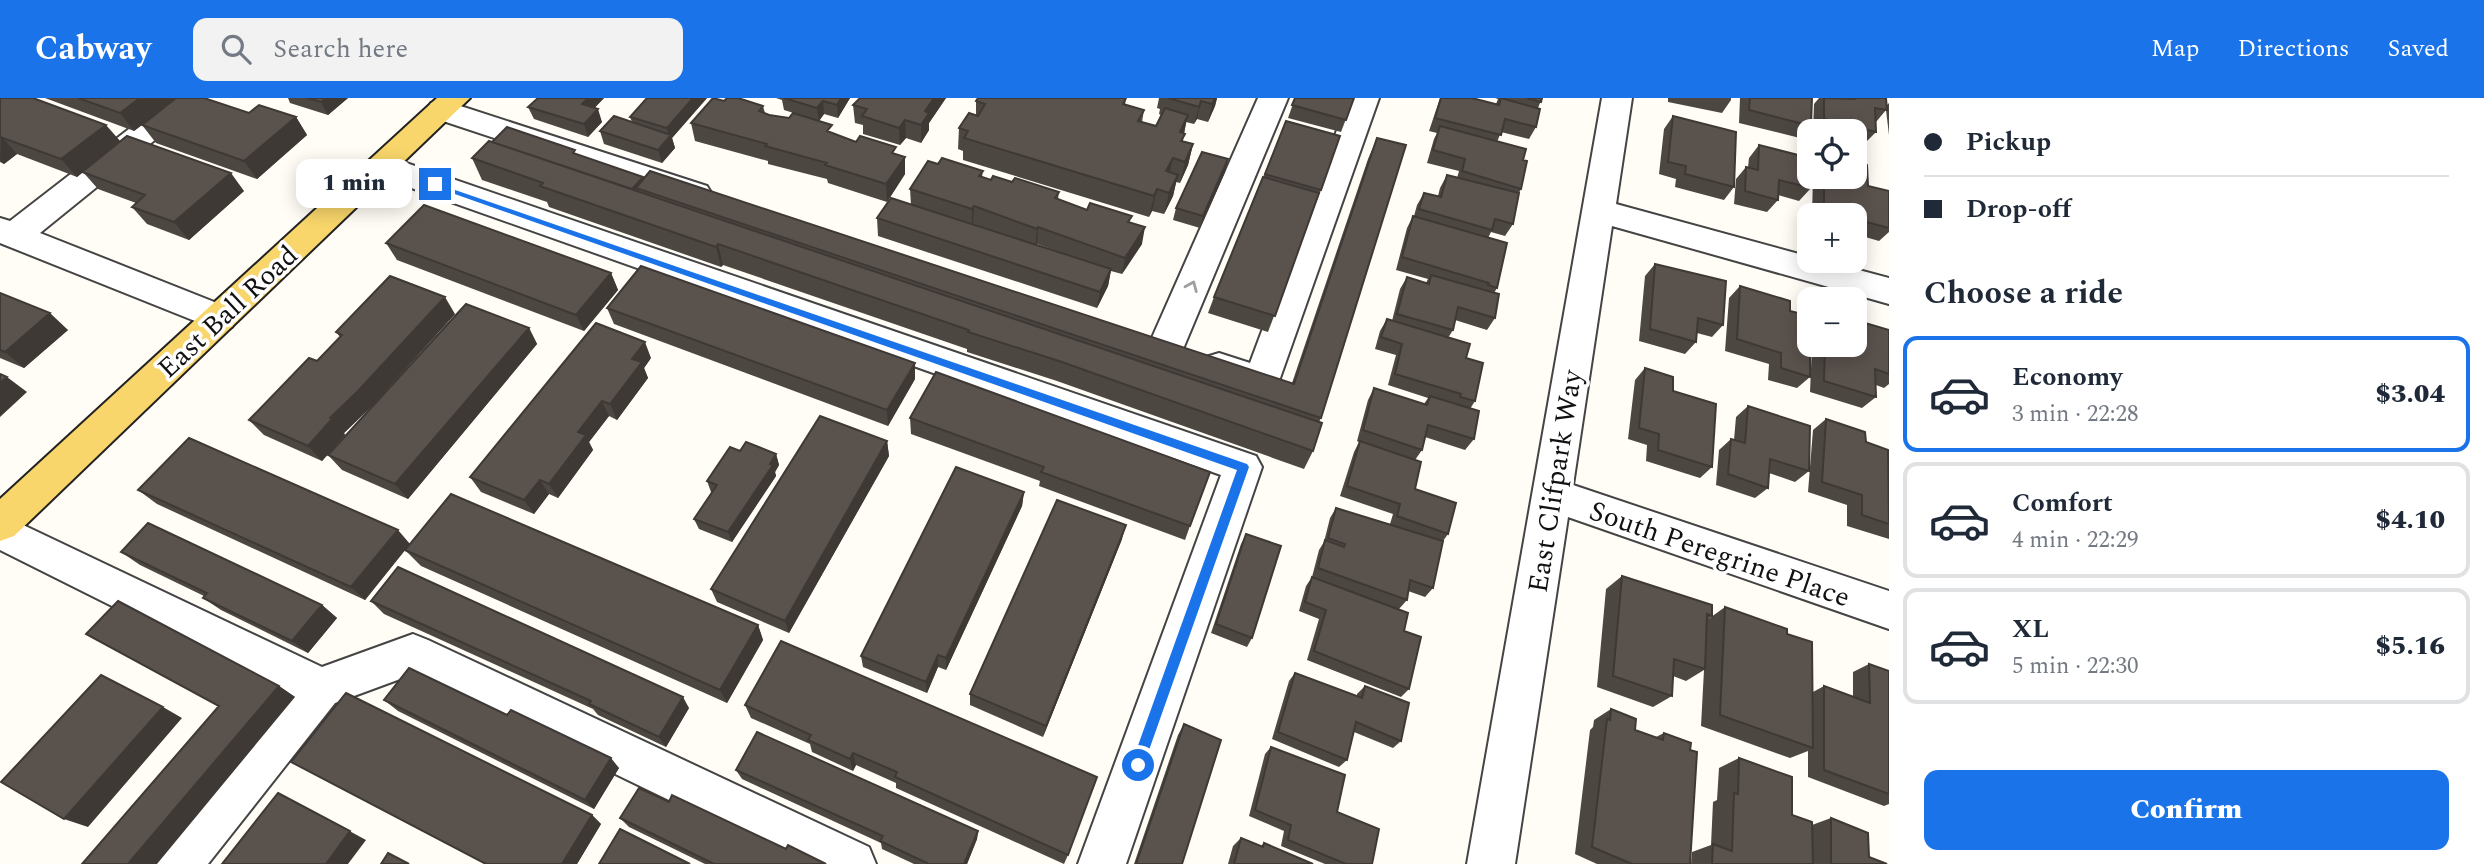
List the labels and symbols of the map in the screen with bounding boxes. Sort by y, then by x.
callout: 1 min [295,160,410,208]
route end [419,168,451,200]
street label: East Ball Road [148,235,308,389]
one-way arrow [1184,281,1198,293]
street label: East Clifpark Way [1517,365,1595,596]
street label: South Peregrine Place [1583,490,1856,619]
route start [1122,749,1154,781]

